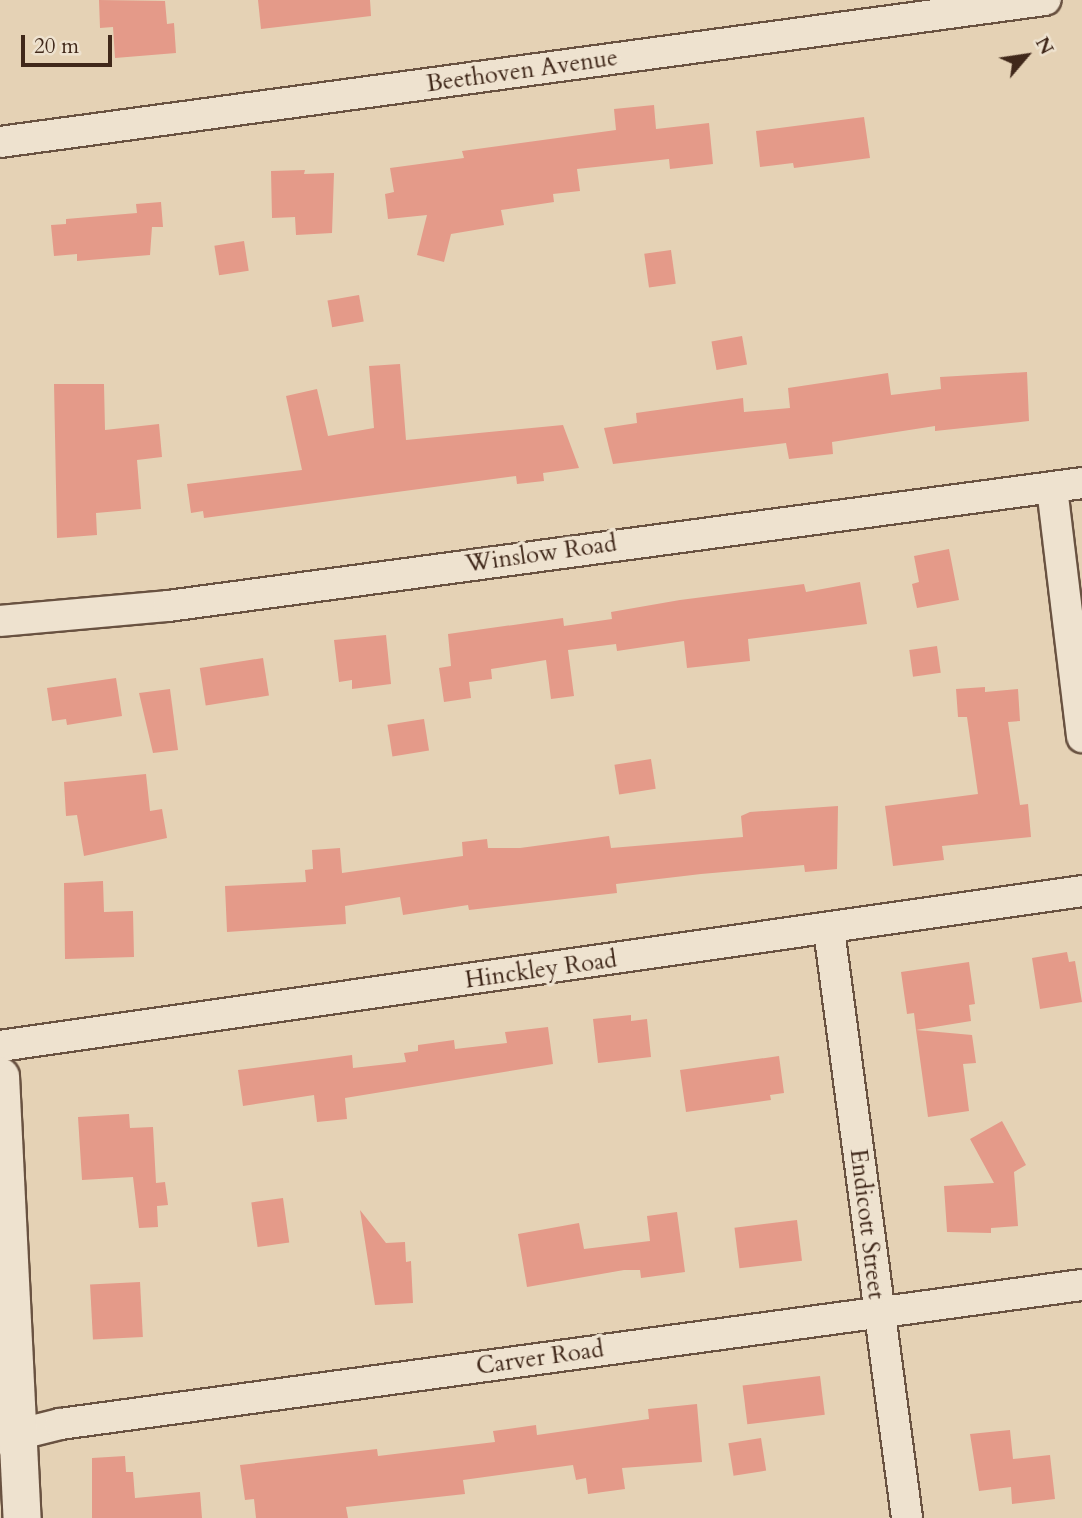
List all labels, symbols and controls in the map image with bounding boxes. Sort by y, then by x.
scale bar [24,21,116,65]
north arrow [991,21,1061,91]
text: 20 m [34,32,79,61]
text: N [1029,32,1060,59]
street label: Beethoven Avenue [425,43,619,99]
street label: Winslow Road [464,529,618,579]
street label: Hinckley Road [463,945,619,995]
street label: Endicott Street [843,1147,891,1301]
street label: Carver Road [474,1335,606,1381]

